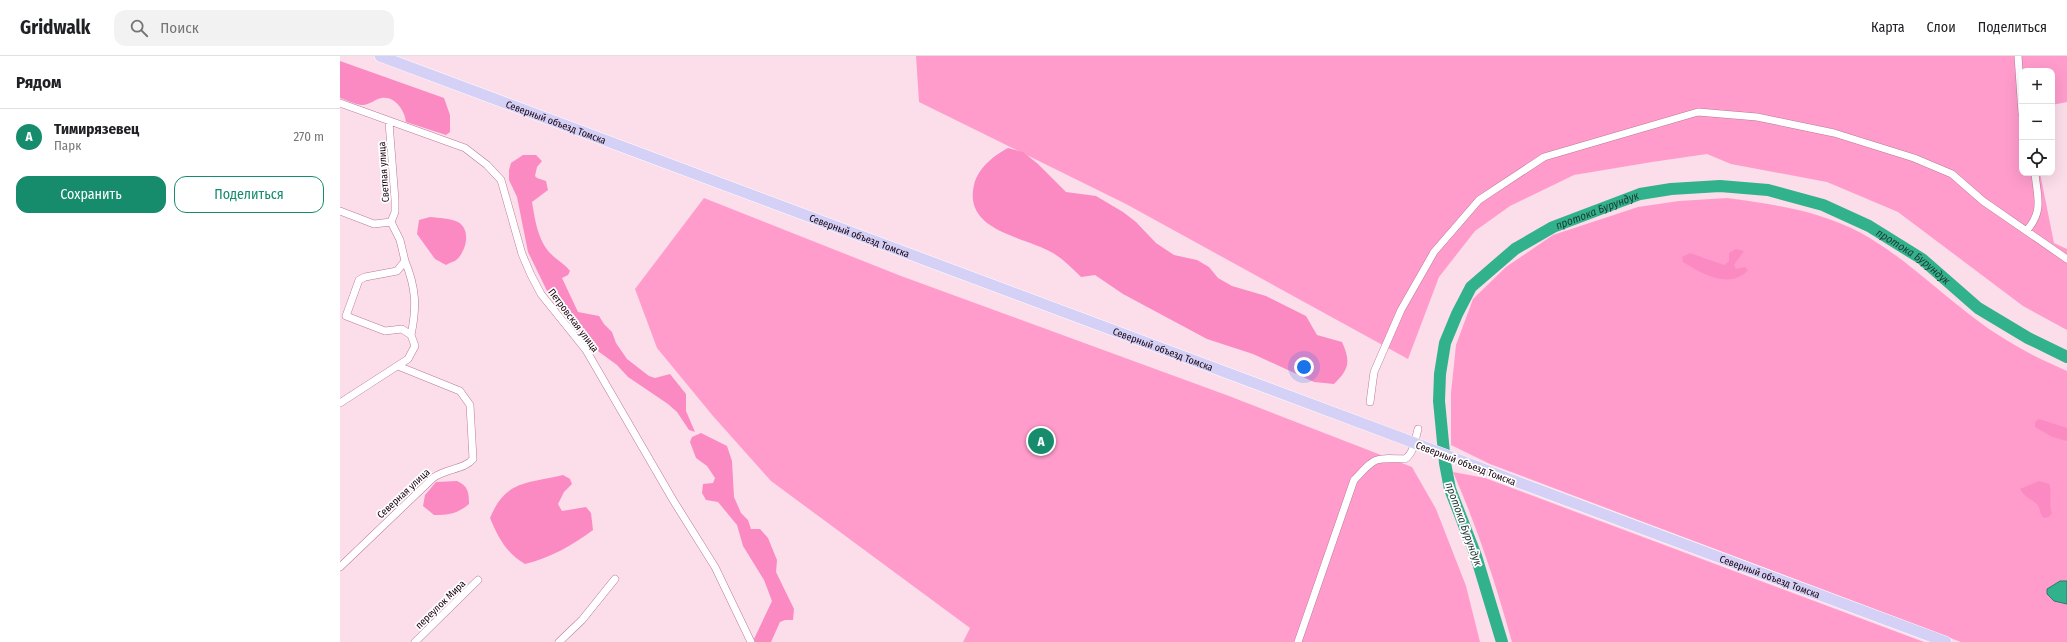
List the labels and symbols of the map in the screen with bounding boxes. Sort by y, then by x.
street label: Северный объезд Томска [504,99,608,147]
street label: Светлая улица [376,141,392,203]
water label: протока Бурундук [1554,189,1641,232]
street label: Северный объезд Томска [807,212,911,261]
water label: протока Бурундук [1874,226,1953,288]
street label: Петровская улица [545,286,601,355]
street label: Северный объезд Томска [1111,326,1215,374]
your location [1294,357,1314,377]
pin: A [1028,426,1054,456]
street label: Северный объезд Томска [1414,439,1517,489]
street label: Северная улица [375,466,433,521]
water label: протока Бурундук [1442,481,1485,568]
street label: Северный объезд Томска [1718,553,1822,601]
street label: переулок Мира [413,578,468,632]

